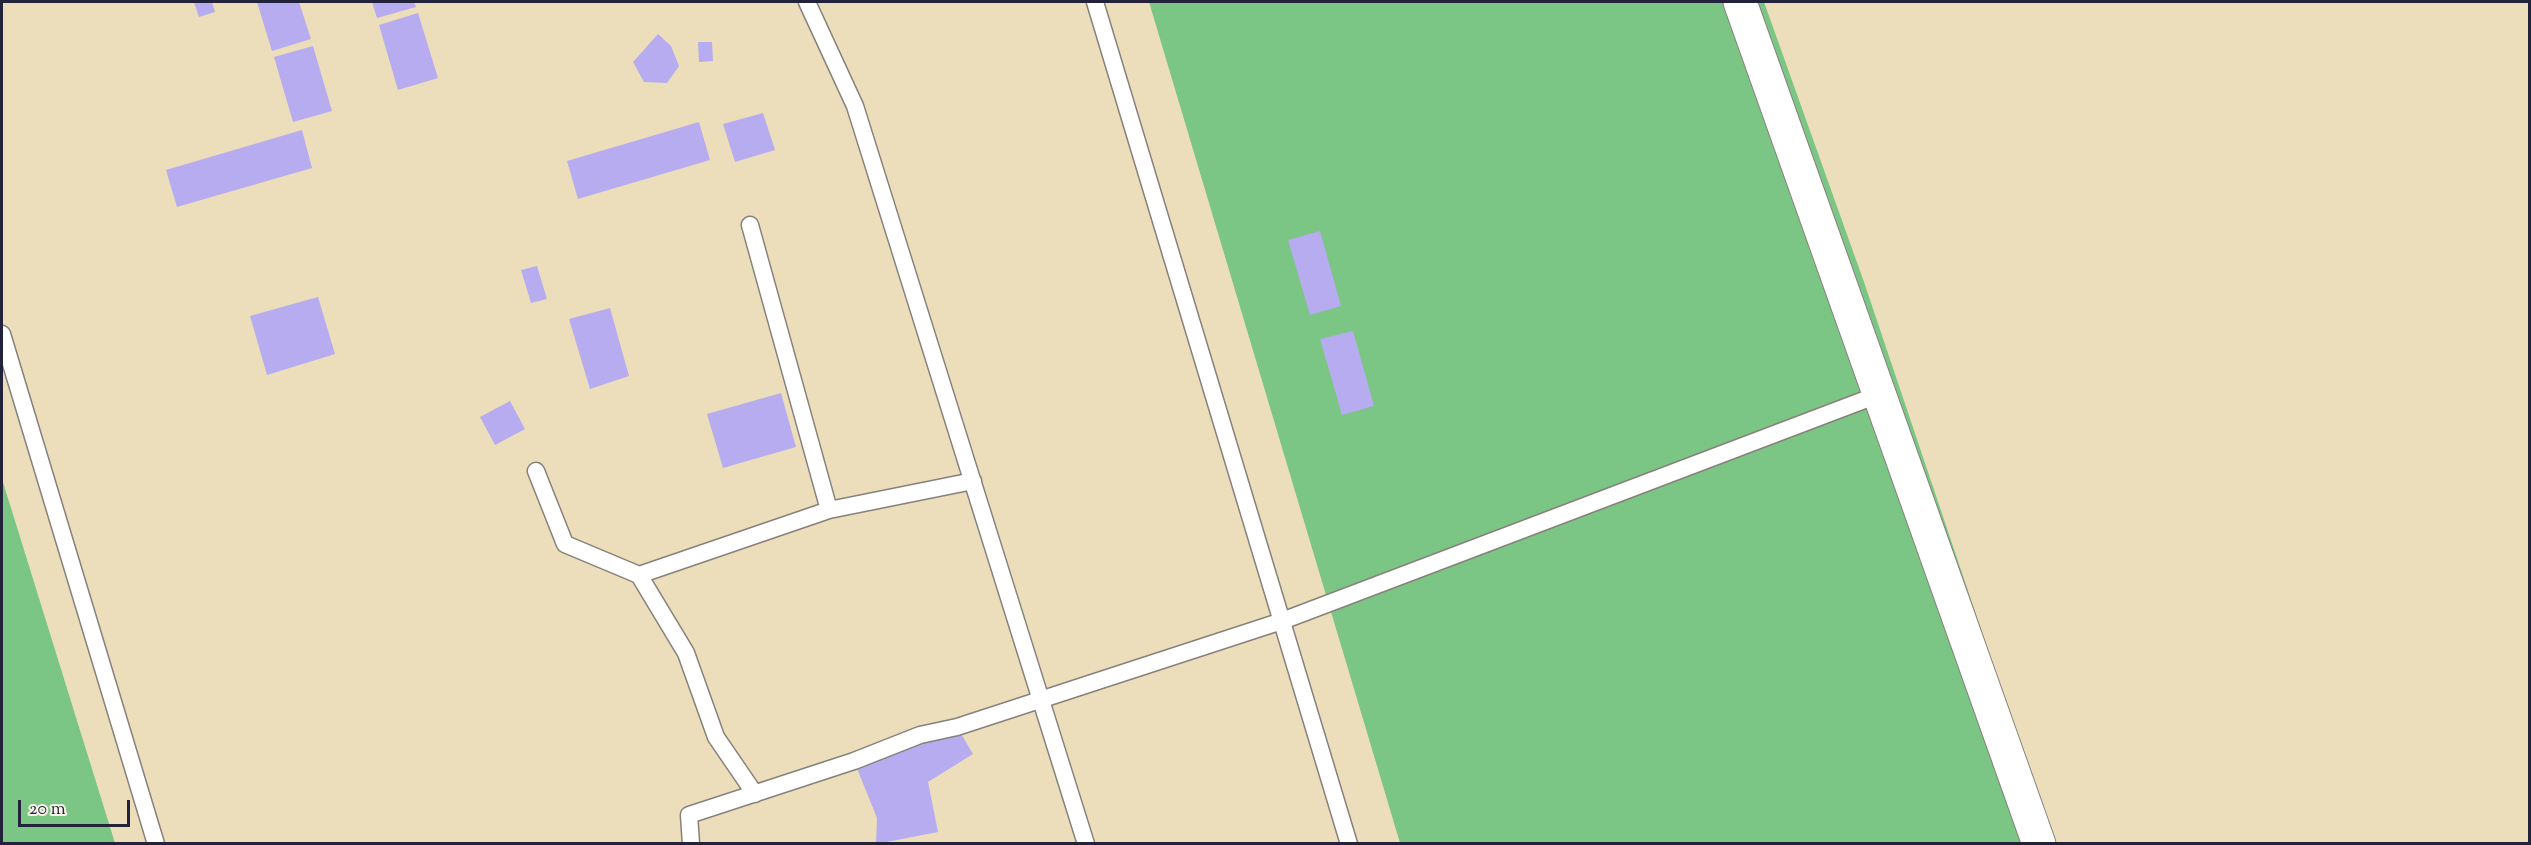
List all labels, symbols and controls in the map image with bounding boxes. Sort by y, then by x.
scale bar [21,788,134,826]
text: 20 m [29,797,66,823]

